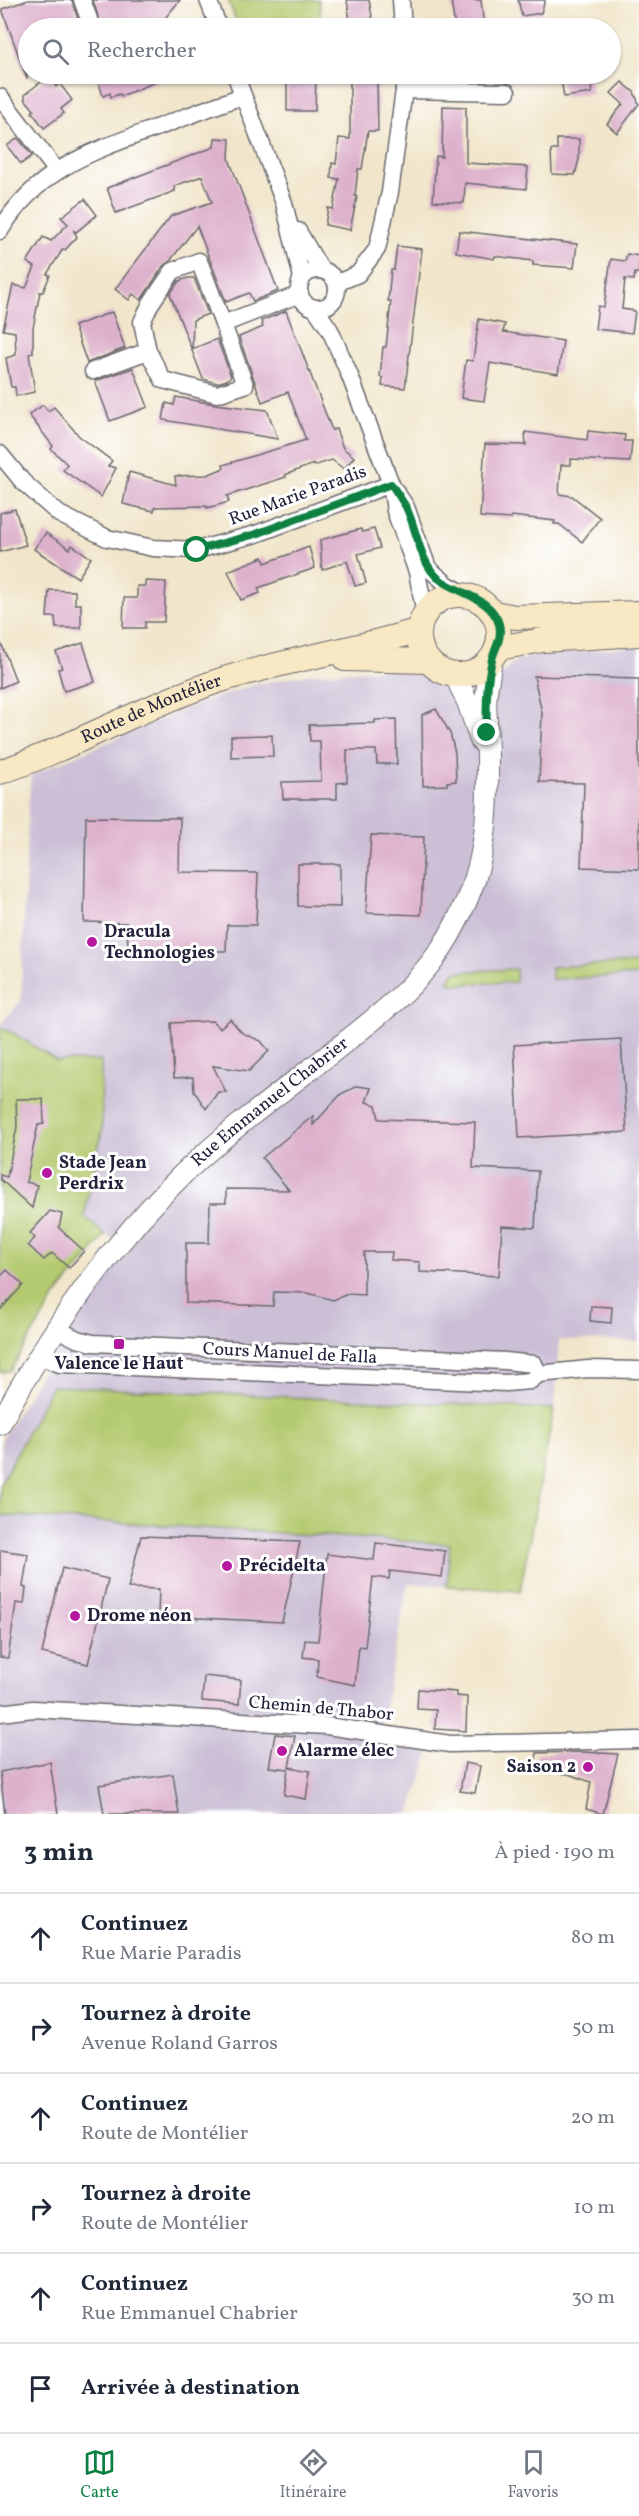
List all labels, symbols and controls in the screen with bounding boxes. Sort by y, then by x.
search box [18,18,621,84]
icon: search [39,35,72,68]
text: Rechercher [87,36,196,67]
street label: Rue Marie Paradis [226,460,370,532]
route start [183,536,209,562]
street label: Route de Montélier [77,668,225,750]
route end [473,719,499,745]
place label: Dracula Technologies [104,920,215,966]
marker: Dracula Technologies [85,935,99,949]
street label: Rue Emmanuel Chabrier [186,1031,354,1173]
place label: Stade Jean Perdrix [59,1151,147,1197]
marker: Stade Jean Perdrix [40,1166,54,1180]
marker: Valence le Haut [112,1337,126,1351]
street label: Cours Manuel de Falla [202,1337,378,1371]
place label: Valence le Haut [54,1352,184,1377]
place label: Précidelta [239,1554,326,1579]
marker: Précidelta [220,1559,234,1573]
place label: Drome néon [87,1604,192,1629]
marker: Drome néon [68,1609,82,1623]
street label: Chemin de Thabor [248,1690,395,1728]
place label: Alarme élec [294,1739,394,1764]
marker: Alarme élec [275,1744,289,1758]
place label: Saison 2 [506,1755,576,1780]
marker: Saison 2 [581,1760,595,1774]
text: 3 min [24,1835,94,1871]
text: À pied · 190 m [495,1839,615,1867]
text: Continuez [81,1909,188,1940]
icon: ahead [24,1922,57,1955]
text: 80 m [571,1924,615,1952]
text: Rue Marie Paradis [81,1940,242,1968]
text: Tournez à droite [81,1999,251,2030]
icon: right [24,2012,57,2045]
text: 50 m [572,2014,615,2042]
text: Avenue Roland Garros [81,2030,278,2058]
text: Continuez [81,2089,188,2120]
icon: ahead [24,2102,57,2135]
text: 20 m [571,2104,615,2132]
text: Route de Montélier [81,2120,248,2148]
text: Tournez à droite [81,2179,251,2210]
icon: right [24,2192,57,2225]
text: 10 m [574,2194,615,2222]
text: Route de Montélier [81,2210,248,2238]
text: Continuez [81,2269,188,2300]
icon: ahead [24,2282,57,2315]
text: 30 m [571,2284,615,2312]
text: Rue Emmanuel Chabrier [81,2300,298,2328]
icon: arrive [24,2372,57,2405]
text: Arrivée à destination [81,2373,300,2404]
tab: Carte [80,2446,119,2504]
tab: Itinéraire [280,2446,347,2504]
tab: Favoris [508,2446,558,2504]

